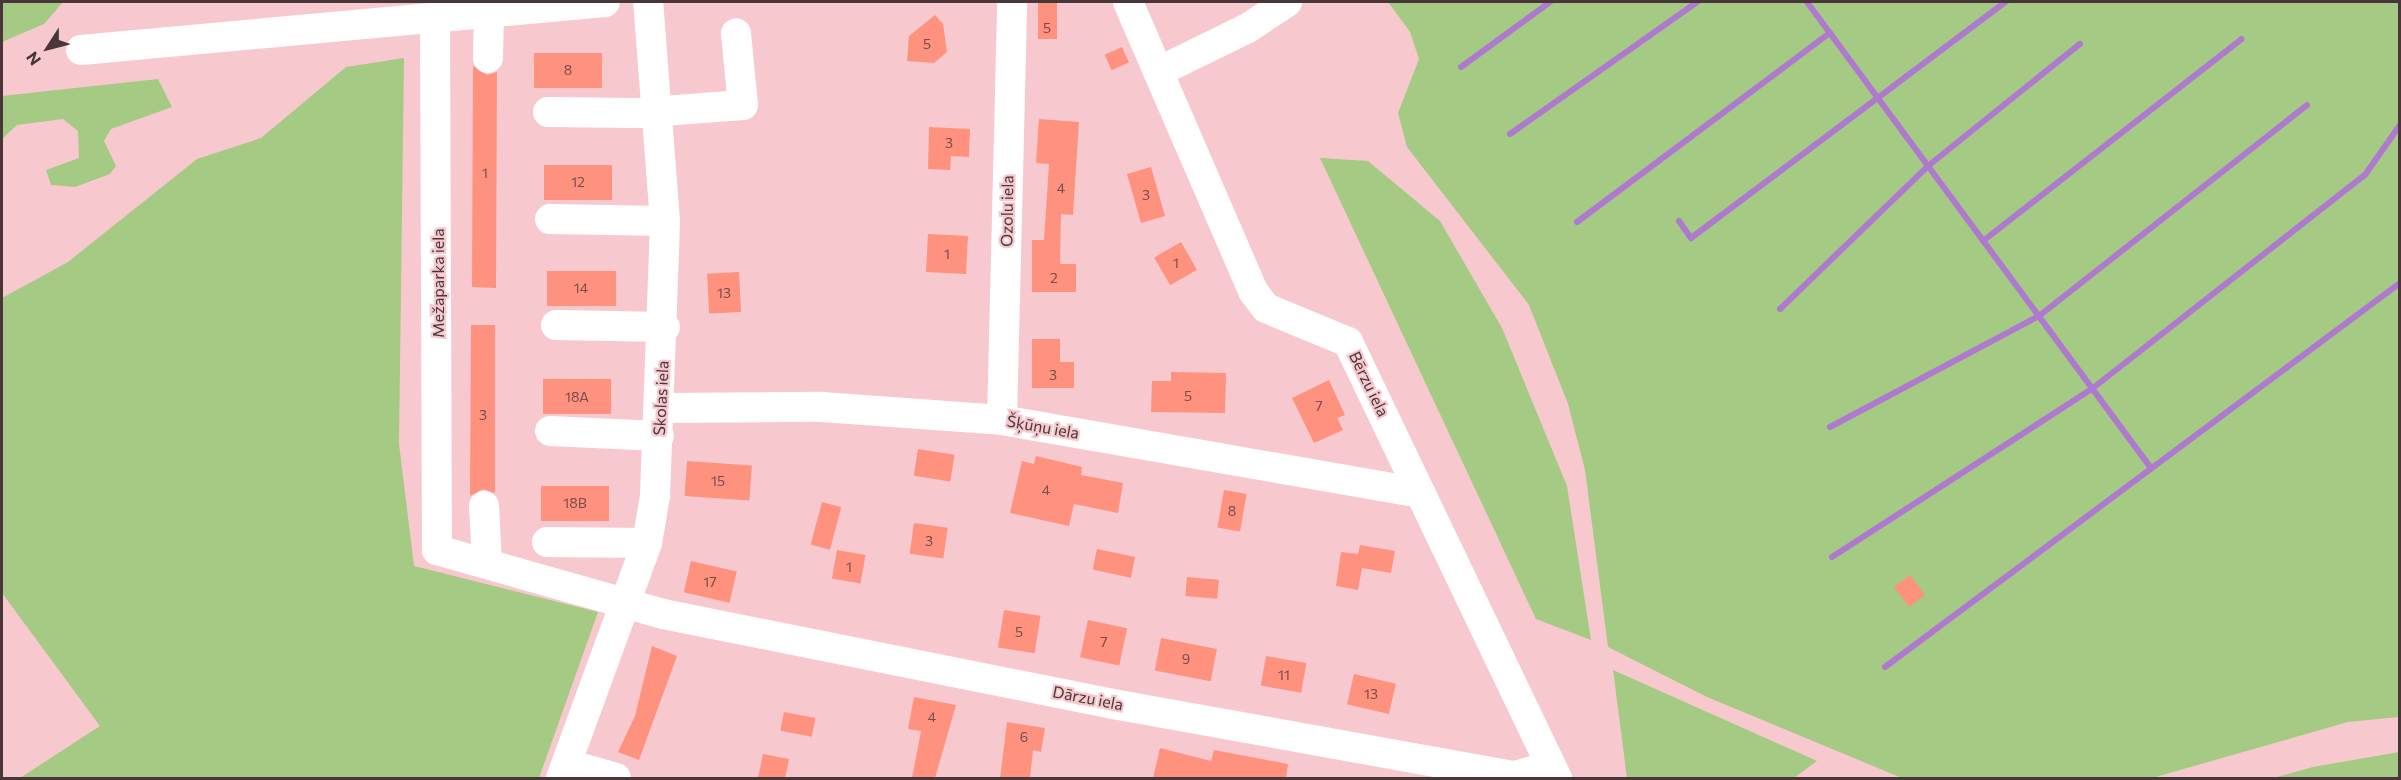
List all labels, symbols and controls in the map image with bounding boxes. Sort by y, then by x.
north arrow [18,18,78,78]
house number: 5 [1043,20,1051,36]
house number: 5 [923,36,931,52]
text: N [22,48,44,69]
house number: 8 [564,62,572,78]
house number: 3 [945,135,953,151]
house number: 1 [482,165,488,181]
house number: 12 [571,174,585,190]
street label: Ozolu iela [997,175,1017,247]
house number: 4 [1057,180,1065,196]
house number: 3 [1142,187,1150,203]
street label: Mežaparka iela [428,228,448,338]
house number: 1 [944,246,950,262]
house number: 1 [1173,255,1179,271]
house number: 2 [1050,270,1058,286]
house number: 14 [574,280,588,296]
house number: 13 [717,285,731,301]
street label: Bērzu iela [1345,348,1393,420]
street label: Skolas iela [649,360,673,436]
house number: 3 [1049,367,1057,383]
house number: 5 [1184,388,1192,404]
house number: 18A [565,389,589,405]
house number: 7 [1315,398,1323,414]
house number: 3 [479,407,487,423]
street label: Šķūņu iela [1005,411,1081,443]
house number: 15 [711,473,725,489]
house number: 4 [1042,482,1050,498]
house number: 18B [563,495,587,511]
house number: 8 [1228,503,1236,519]
house number: 3 [925,533,933,549]
house number: 1 [846,559,852,575]
house number: 17 [703,574,717,590]
house number: 5 [1015,624,1023,640]
house number: 7 [1100,634,1108,650]
house number: 9 [1182,651,1190,667]
house number: 11 [1278,667,1290,683]
street label: Dārzu iela [1051,682,1125,714]
house number: 13 [1364,686,1378,702]
house number: 4 [928,709,936,725]
house number: 6 [1020,729,1028,745]

